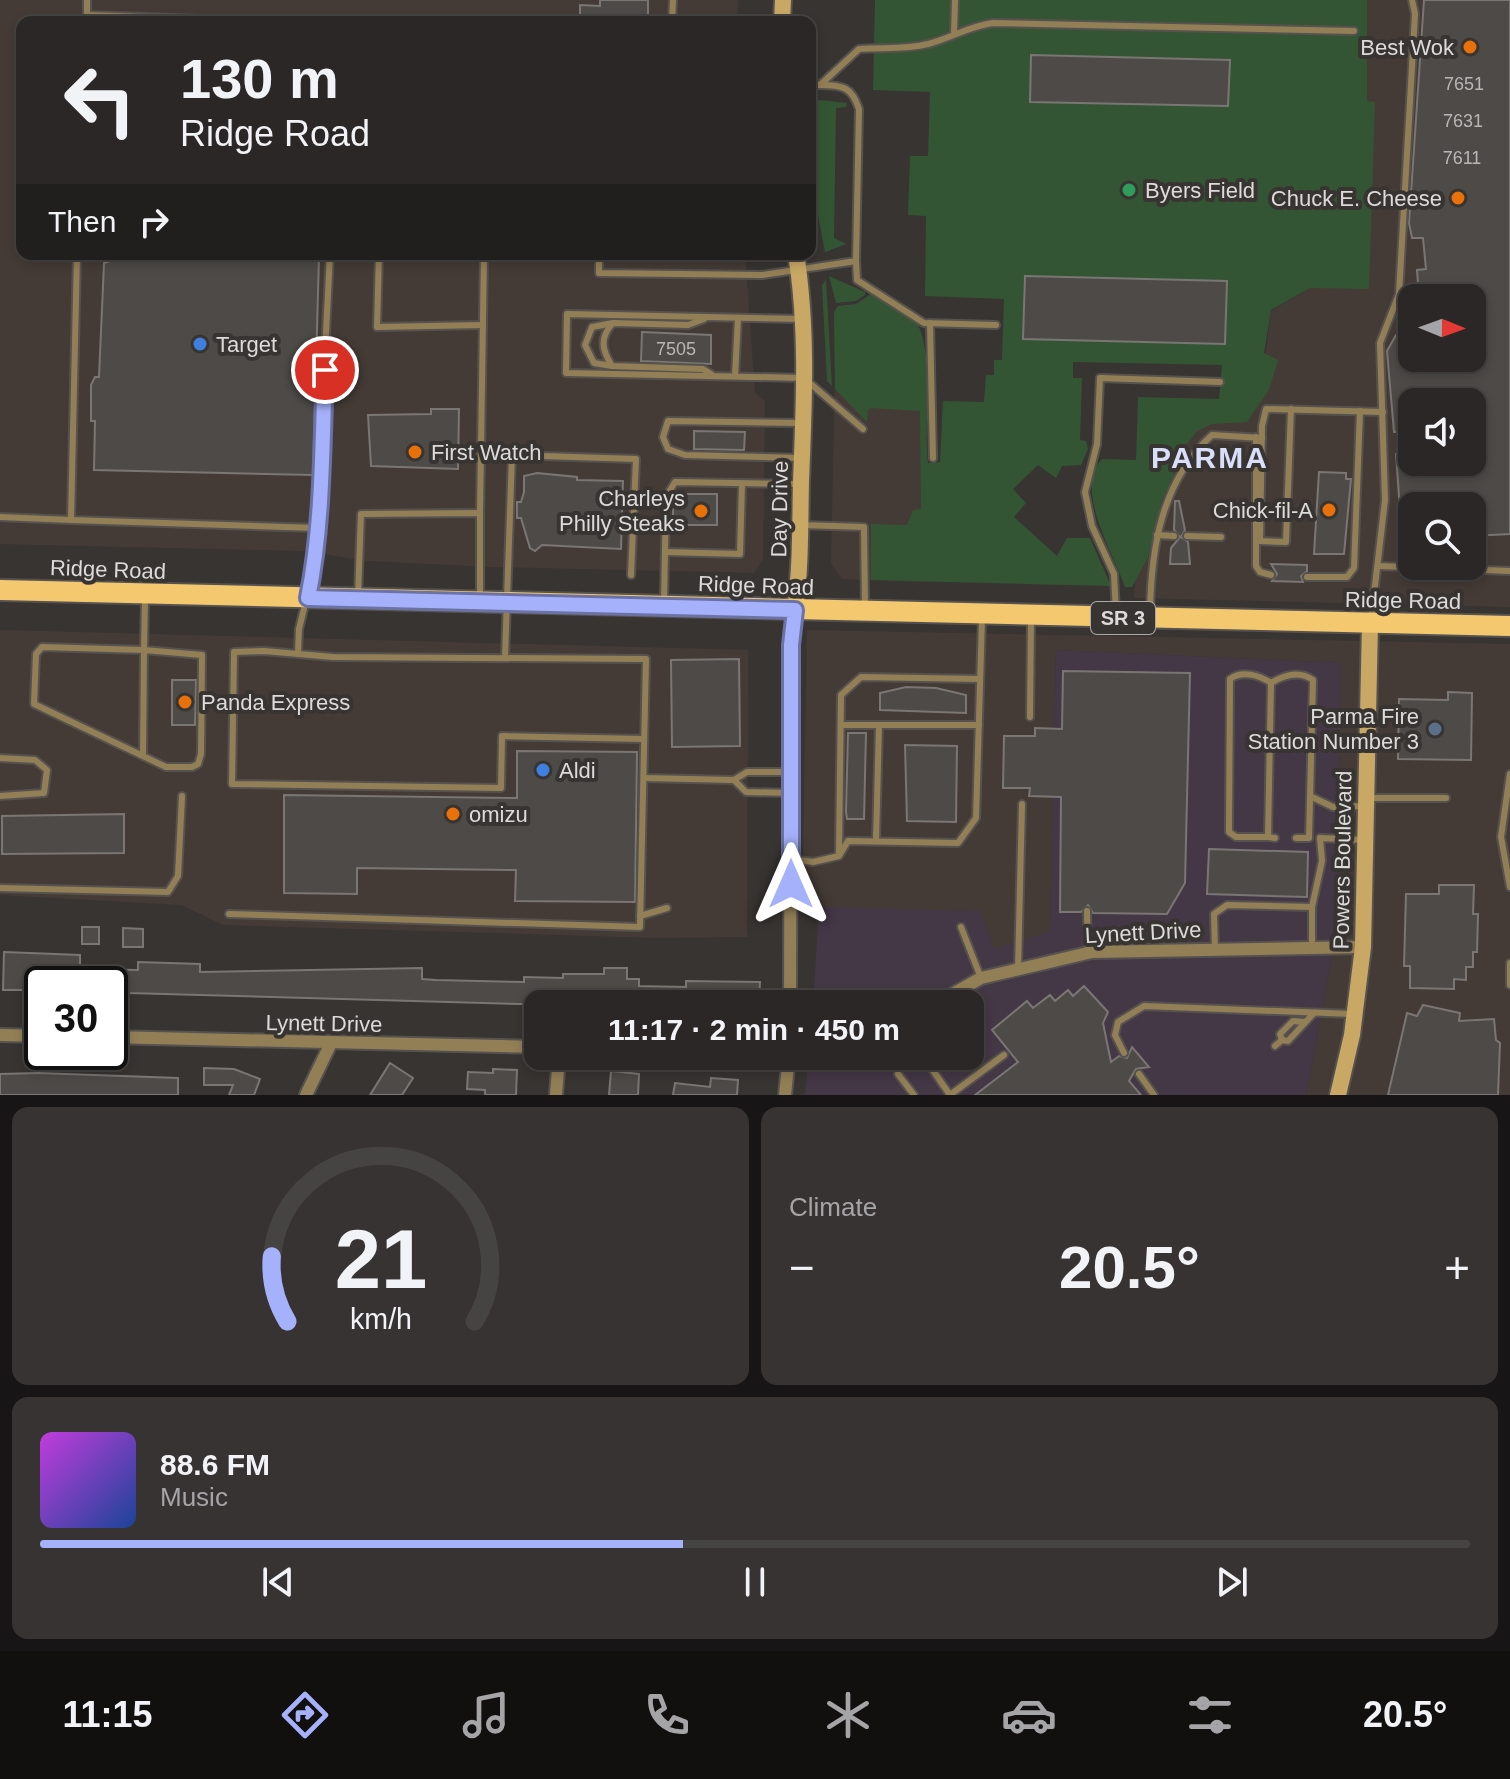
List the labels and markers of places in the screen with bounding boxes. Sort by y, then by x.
place label: Best Wok [1360,35,1455,60]
marker: Best Wok [1461,38,1479,56]
place label: Byers Field [1145,178,1255,203]
marker: Byers Field [1120,181,1138,199]
place label: Chuck E. Cheese [1271,186,1442,211]
marker: Chuck E. Cheese [1449,189,1467,207]
place label: Target [216,332,277,357]
marker: Target [191,335,209,353]
pin [291,336,359,404]
place label: First Watch [431,440,541,465]
marker: First Watch [406,443,424,461]
place label: Charleys Philly Steaks [559,486,685,536]
place label: Chick-fil-A [1213,498,1313,523]
marker: Chick-fil-A [1320,501,1338,519]
marker: Charleys Philly Steaks [692,502,710,520]
place label: Panda Express [201,690,350,715]
marker: Panda Express [176,693,194,711]
place label: Parma Fire Station Number 3 [1248,704,1419,754]
marker: Parma Fire Station Number 3 [1426,720,1444,738]
place label: Aldi [559,758,596,783]
marker: Aldi [534,761,552,779]
place label: omizu [469,802,528,827]
marker: omizu [444,805,462,823]

